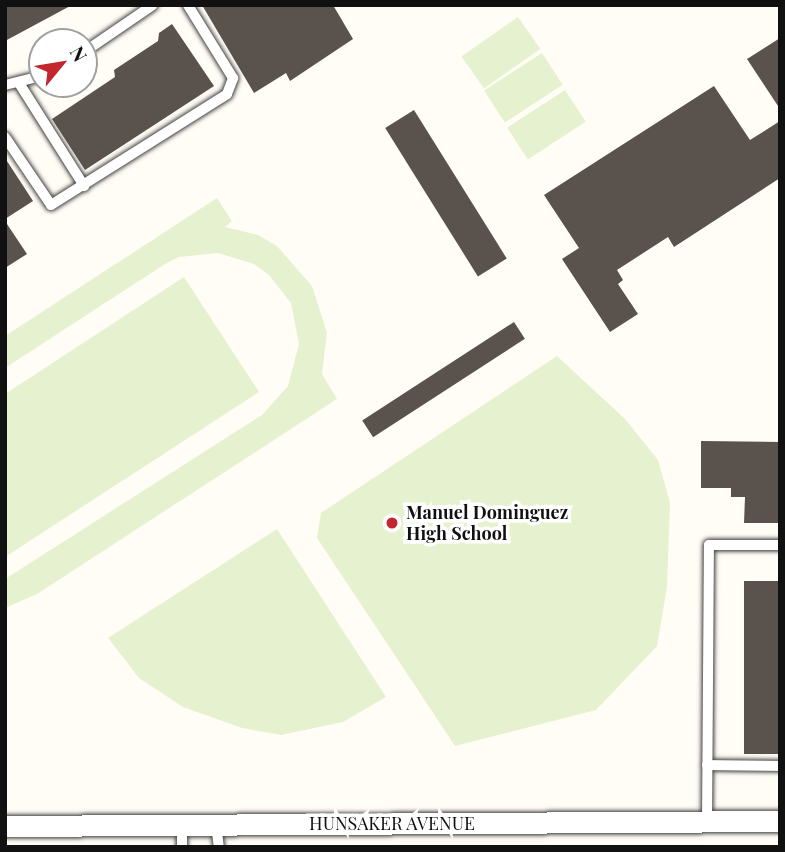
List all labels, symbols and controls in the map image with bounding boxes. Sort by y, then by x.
north arrow [28,28,98,98]
text: N [65,41,94,66]
place label: Manuel Dominguez High School [406,502,568,544]
marker: Manuel Dominguez High School [384,515,400,531]
street label: HUNSAKER AVENUE [309,812,475,834]

